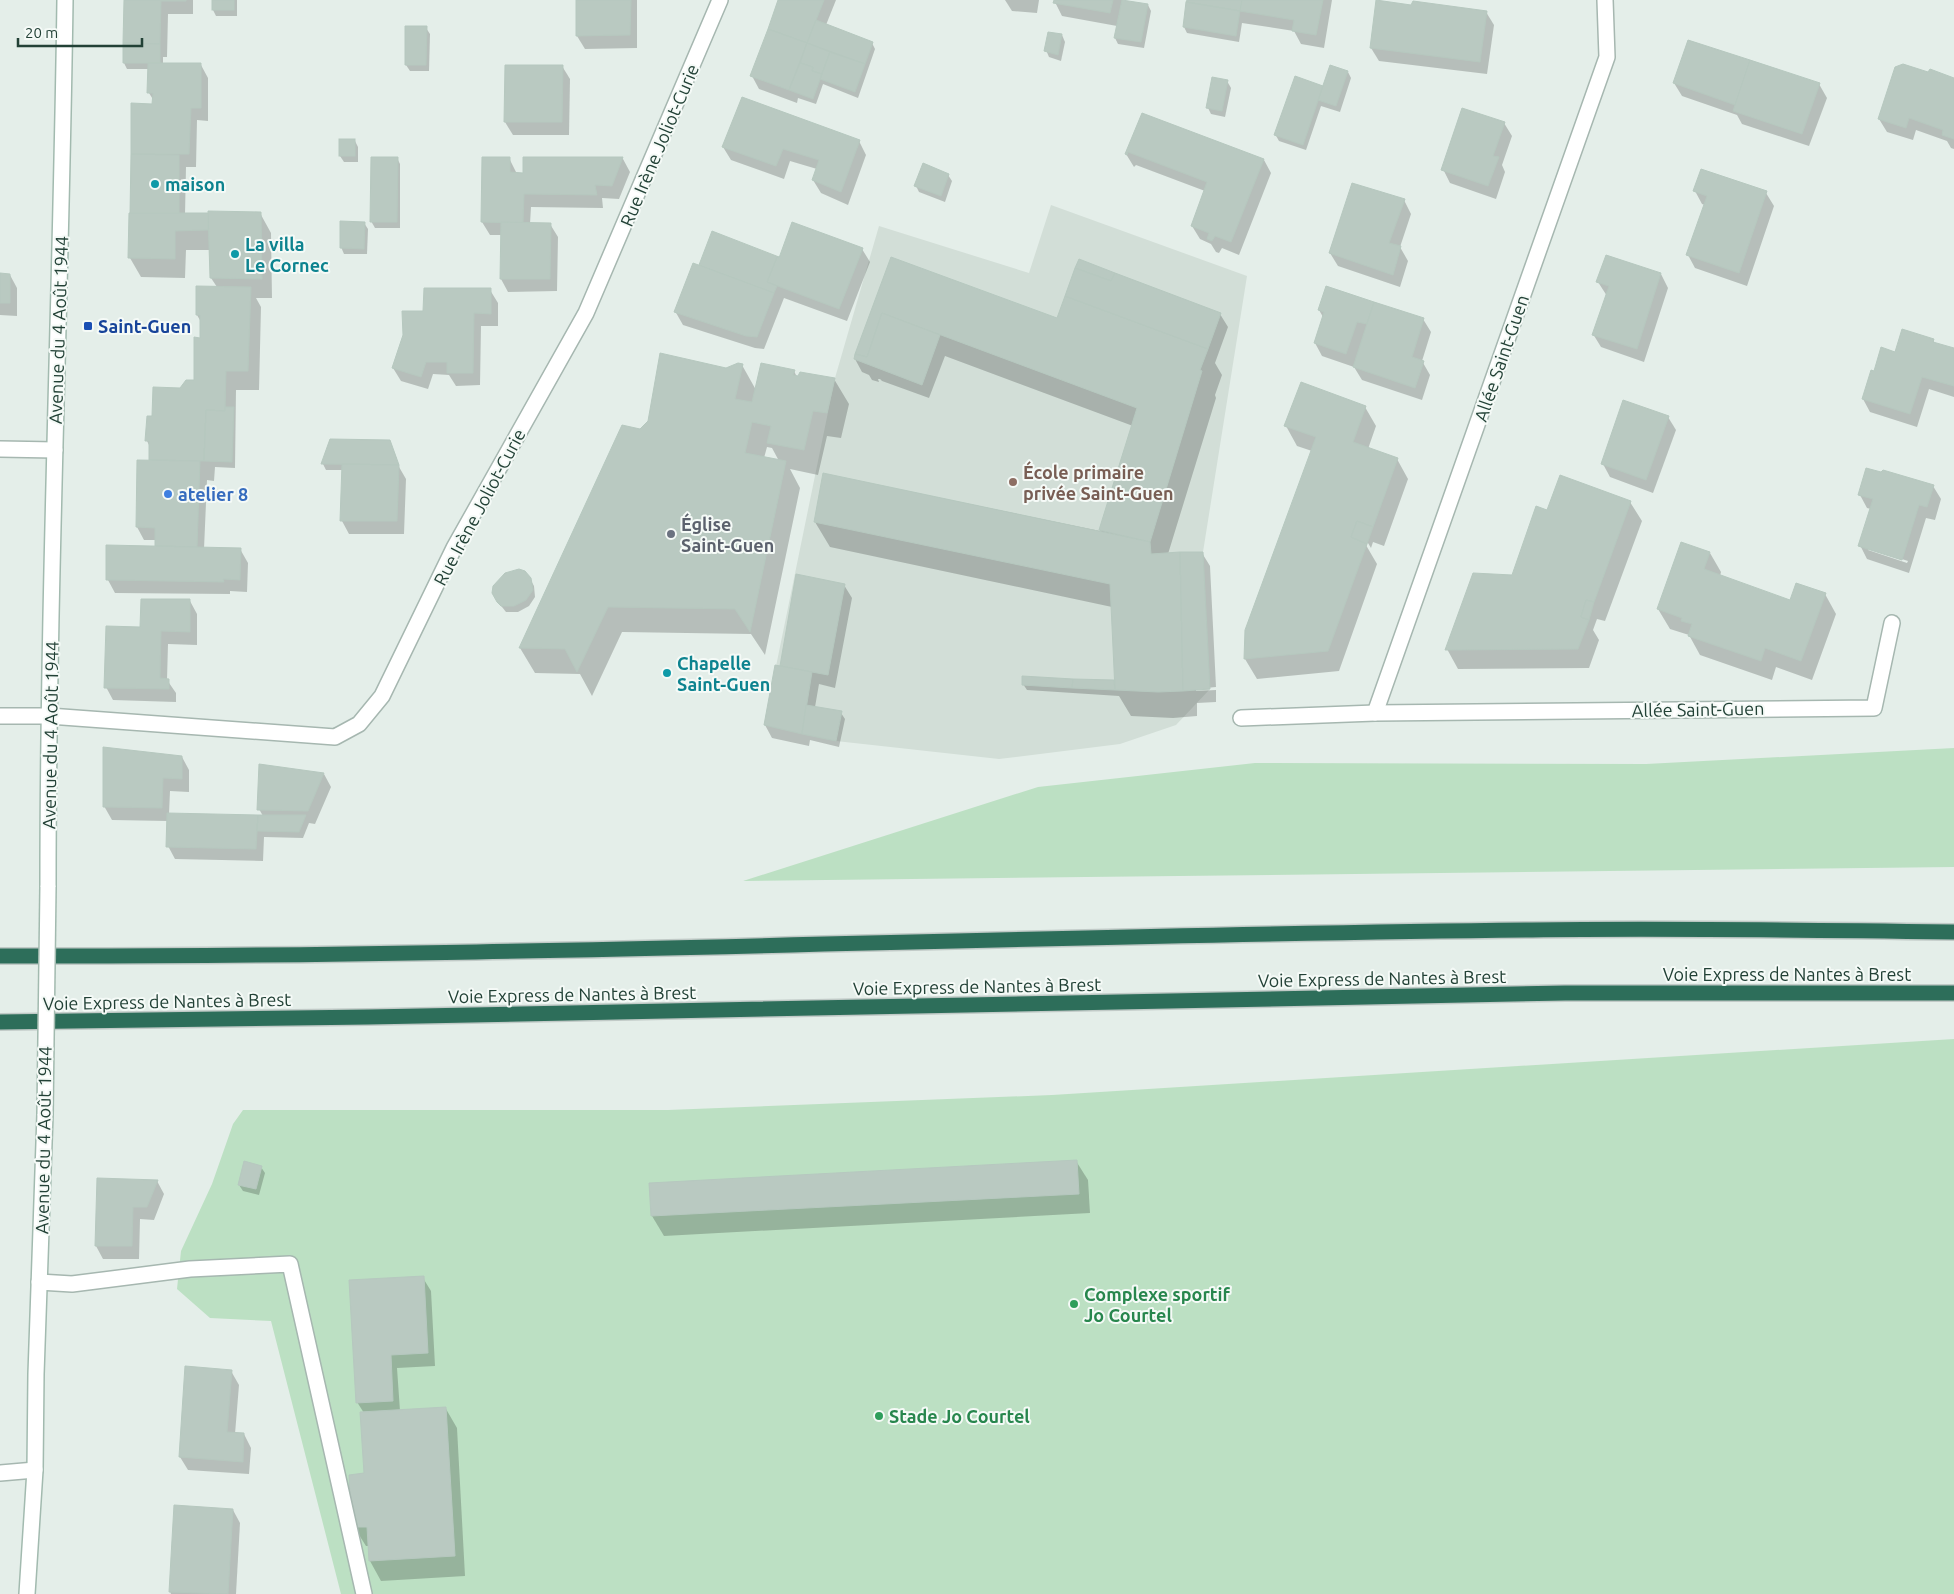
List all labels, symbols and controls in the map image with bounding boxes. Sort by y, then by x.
scale bar [18,15,141,47]
text: 20 m [25,24,58,41]
street label: Rue Irène Joliot-Curie [616,61,702,229]
place label: maison [165,174,225,194]
marker: maison [149,178,161,190]
place label: La villa Le Cornec [245,234,329,275]
street label: Avenue du 4 Août 1944 [45,236,71,424]
marker: La villa Le Cornec [229,248,241,260]
street label: Allée Saint-Guen [1470,292,1532,424]
place label: Saint-Guen [98,316,191,336]
marker: Saint-Guen [82,320,94,332]
street label: Rue Irène Joliot-Curie [429,425,529,589]
place label: École primaire privée Saint-Guen [1023,461,1174,503]
marker: École primaire privée Saint-Guen [1007,476,1019,488]
place label: atelier 8 [178,484,248,504]
marker: atelier 8 [162,488,174,500]
place label: Église Saint-Guen [681,513,774,555]
marker: Église Saint-Guen [665,528,677,540]
street label: Avenue du 4 Août 1944 [38,641,62,829]
place label: Chapelle Saint-Guen [677,653,770,694]
marker: Chapelle Saint-Guen [661,667,673,679]
street label: Allée Saint-Guen [1631,698,1765,720]
street label: Voie Express de Nantes à Brest [1663,964,1911,984]
street label: Voie Express de Nantes à Brest [1258,966,1506,990]
street label: Voie Express de Nantes à Brest [853,974,1101,998]
street label: Voie Express de Nantes à Brest [448,982,696,1006]
street label: Voie Express de Nantes à Brest [43,989,291,1013]
street label: Avenue du 4 Août 1944 [31,1046,55,1234]
place label: Complexe sportif Jo Courtel [1084,1284,1231,1325]
marker: Complexe sportif Jo Courtel [1068,1298,1080,1310]
place label: Stade Jo Courtel [889,1406,1030,1426]
marker: Stade Jo Courtel [873,1410,885,1422]

